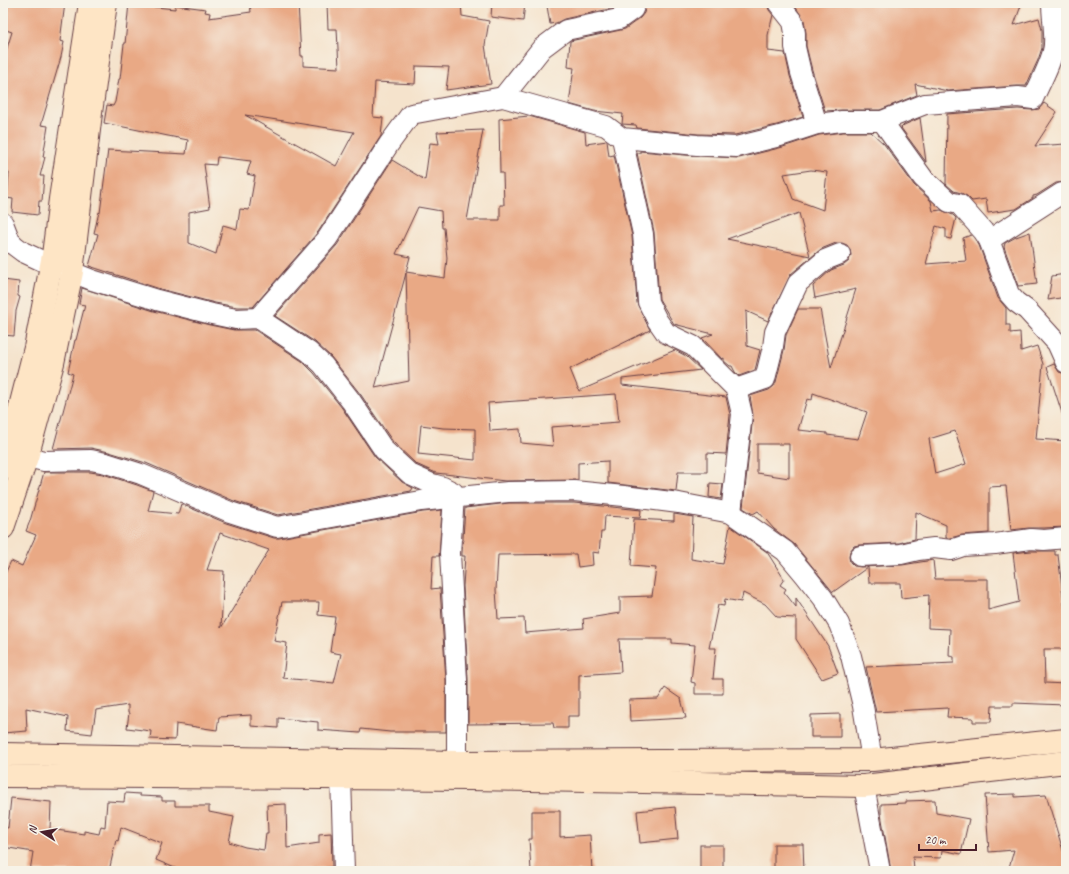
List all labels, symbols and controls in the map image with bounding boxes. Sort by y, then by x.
north arrow [22,812,62,852]
text: N [25,823,40,835]
scale bar [919,826,976,852]
text: 20 m [925,832,947,848]

